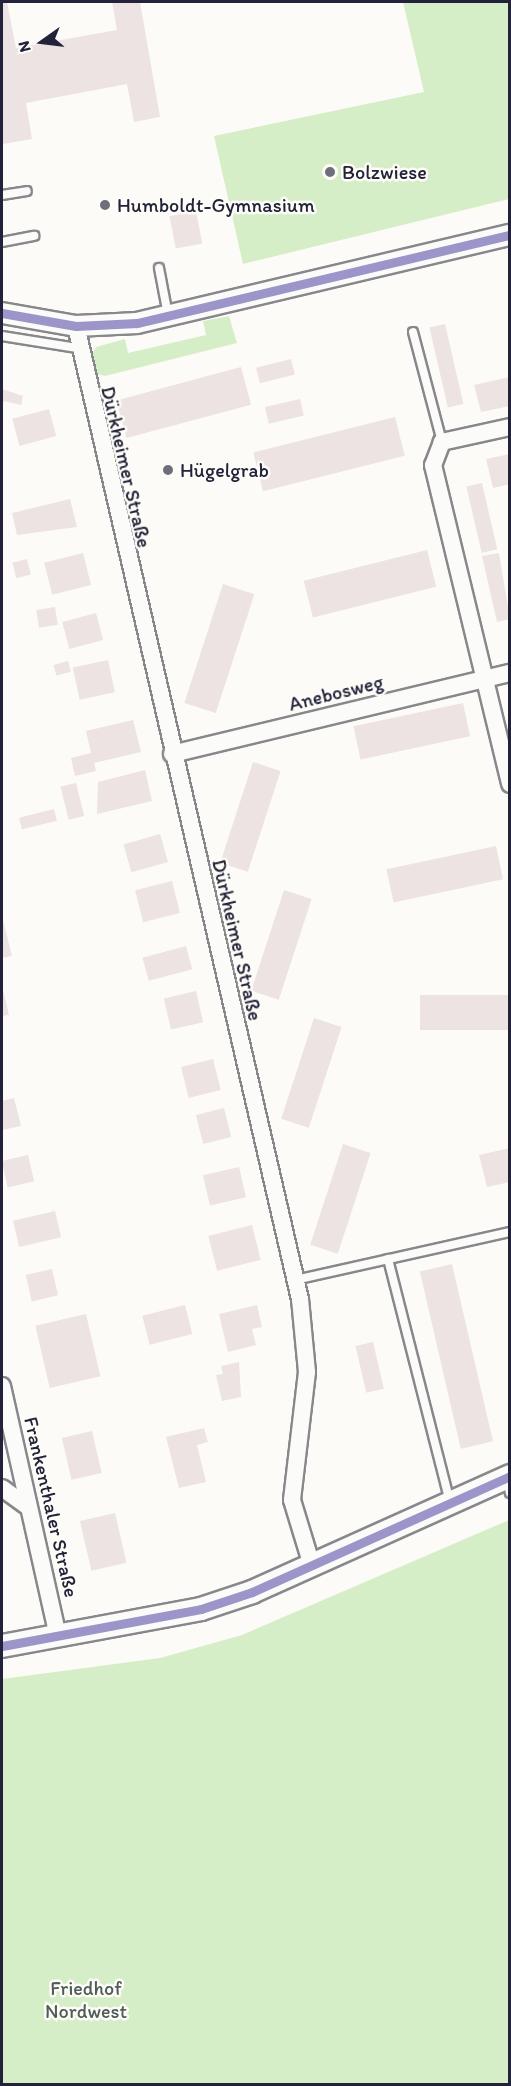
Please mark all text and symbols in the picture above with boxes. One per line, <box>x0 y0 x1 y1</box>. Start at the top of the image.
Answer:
north arrow <box>12 12 72 72</box>
text: N <box>14 39 35 54</box>
place label: Bolzwiese <box>342 160 427 184</box>
marker: Bolzwiese <box>323 165 337 179</box>
place label: Humboldt-Gymnasium <box>117 193 315 217</box>
marker: Humboldt-Gymnasium <box>98 198 112 212</box>
street label: Dürkheimer Straße <box>96 384 156 550</box>
place label: Hügelgrab <box>180 458 269 482</box>
marker: Hügelgrab <box>161 463 175 477</box>
street label: Anebosweg <box>286 670 386 716</box>
street label: Dürkheimer Straße <box>207 857 267 1023</box>
street label: Frankenthaler Straße <box>19 1414 83 1600</box>
park label: Friedhof Nordwest <box>45 1976 127 2023</box>

